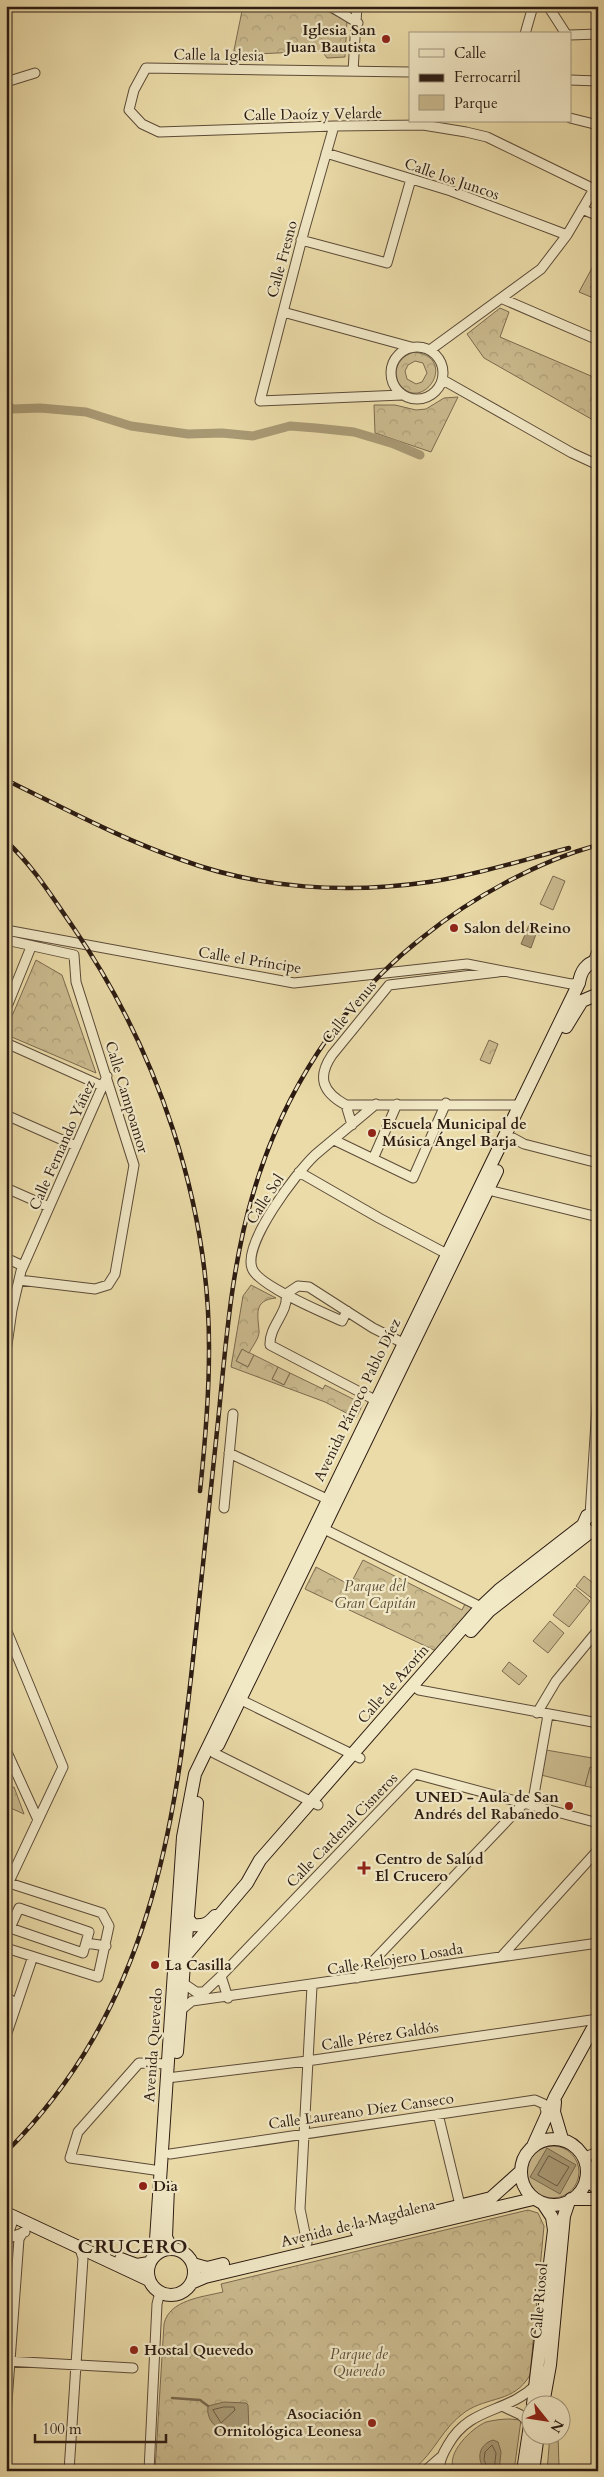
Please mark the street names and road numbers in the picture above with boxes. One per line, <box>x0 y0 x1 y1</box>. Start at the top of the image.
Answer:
street label: Calle la Iglesia <box>174 44 265 66</box>
street label: Calle Daoíz y Velarde <box>244 103 383 125</box>
street label: Calle los Juncos <box>402 153 502 205</box>
street label: Calle Fresno <box>262 218 302 300</box>
street label: Calle el Príncipe <box>197 942 303 978</box>
street label: Calle Venus <box>317 976 381 1048</box>
street label: Calle Campoamor <box>100 1039 154 1156</box>
street label: Calle Fernando Yáñez <box>24 1076 100 1213</box>
street label: Calle Sol <box>241 1170 289 1228</box>
street label: Avenida Párroco Pablo Díez <box>309 1315 405 1485</box>
street label: Calle de Azorín <box>353 1640 433 1728</box>
street label: Calle Cardenal Cisneros <box>282 1768 402 1892</box>
street label: Calle Relojero Losada <box>326 1938 465 1980</box>
street label: Avenida Quevedo <box>139 1987 167 2103</box>
street label: Calle Pérez Galdós <box>320 2017 440 2055</box>
street label: Calle Laureano Díez Canseco <box>267 2088 455 2134</box>
street label: Avenida de la Magdalena <box>279 2194 438 2252</box>
street label: Calle Riosol <box>526 2262 552 2340</box>

